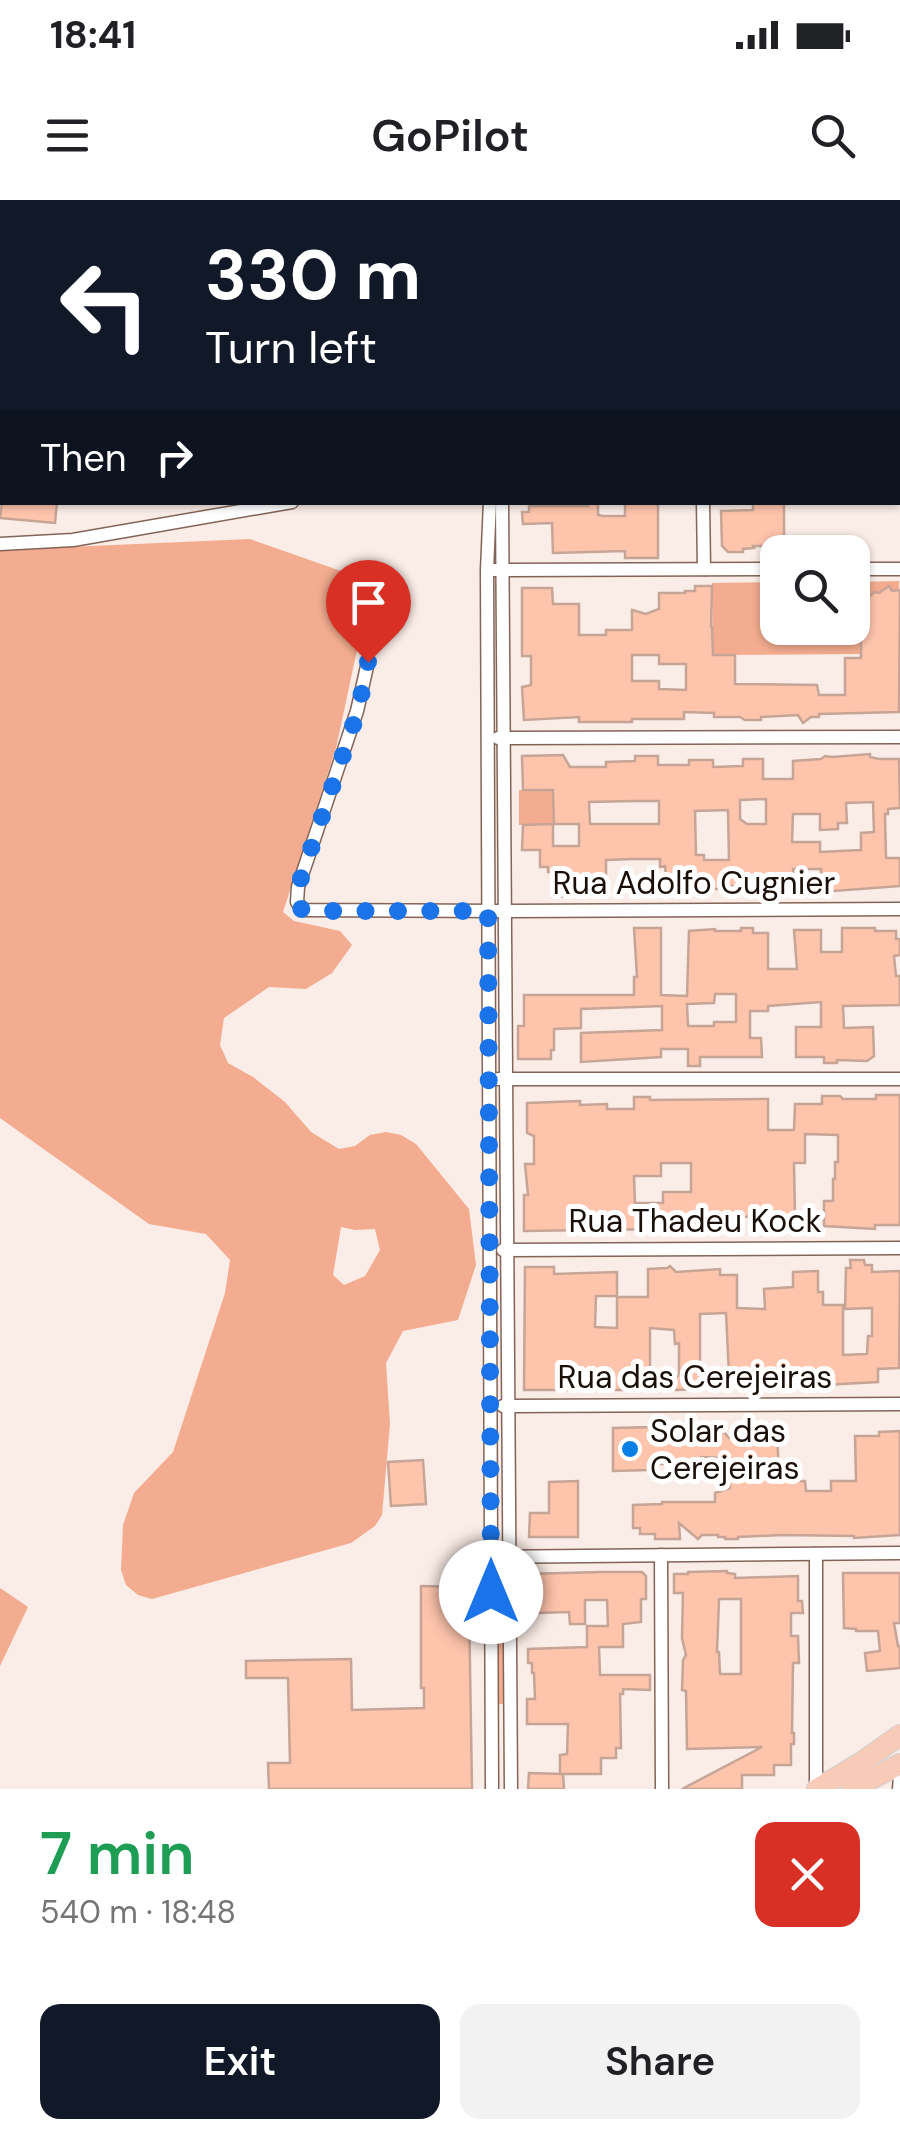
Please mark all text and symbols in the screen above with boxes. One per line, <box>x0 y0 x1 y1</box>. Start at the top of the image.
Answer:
text: 18:41 <box>50 10 136 60</box>
text: GoPilot <box>371 106 529 165</box>
icon: menu <box>40 108 95 163</box>
icon: search <box>805 108 860 163</box>
text: 330 m <box>205 230 421 321</box>
icon: left <box>40 240 170 370</box>
text: Turn left <box>205 318 377 377</box>
icon: right <box>147 430 202 485</box>
text: Then <box>40 433 127 483</box>
map controls <box>760 535 870 645</box>
button: search <box>760 535 870 645</box>
pin <box>326 560 411 663</box>
icon: arrive <box>341 575 396 630</box>
street label: Rua Adolfo Cugnier <box>553 862 836 904</box>
street label: Rua Thadeu Kock <box>568 1200 822 1242</box>
street label: Rua das Cerejeiras <box>558 1356 832 1398</box>
place label: Solar das Cerejeiras <box>650 1410 799 1489</box>
marker: Solar das Cerejeiras <box>619 1438 641 1460</box>
position arrow <box>439 1540 543 1644</box>
text: 7 min <box>40 1814 194 1893</box>
button: close <box>755 1822 860 1927</box>
text: 540 m · 18:48 <box>40 1891 236 1933</box>
button: Exit <box>40 2004 440 2119</box>
button: Share <box>460 2004 860 2119</box>

